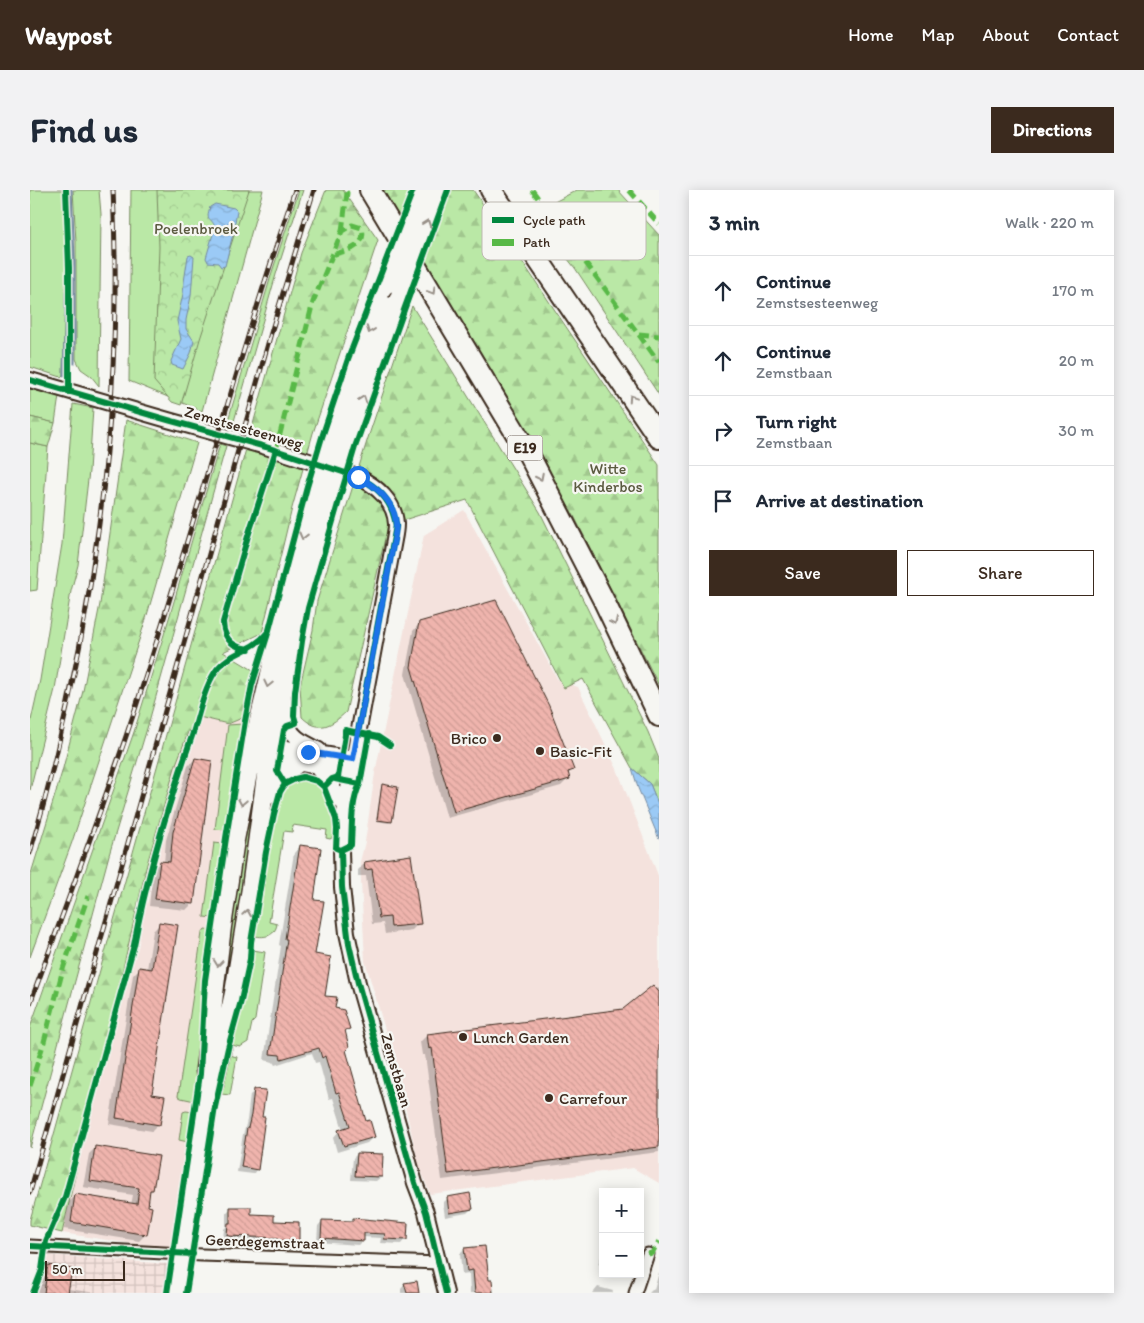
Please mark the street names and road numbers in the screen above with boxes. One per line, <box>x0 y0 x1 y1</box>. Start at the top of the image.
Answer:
street label: Zemstsesteenweg <box>182 401 306 454</box>
road number: E19 <box>508 436 542 460</box>
street label: Zemstbaan <box>377 1031 416 1110</box>
street label: Geerdegemstraat <box>205 1230 325 1253</box>

